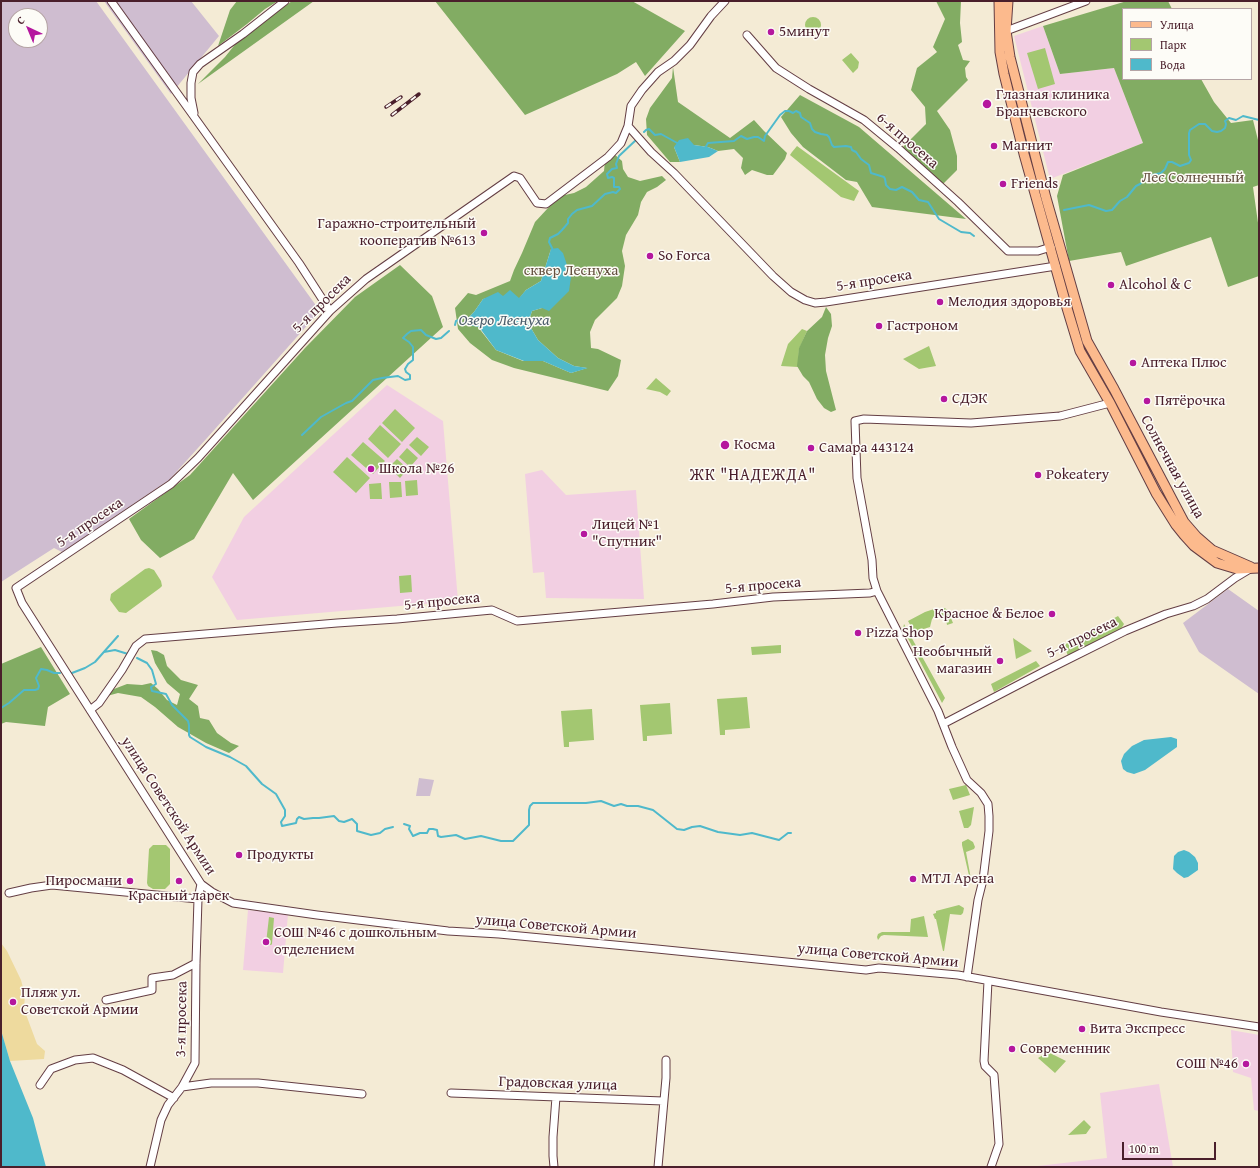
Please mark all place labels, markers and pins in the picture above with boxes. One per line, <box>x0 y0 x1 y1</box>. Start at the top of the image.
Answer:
place label: 5минут <box>779 23 829 41</box>
marker: 5минут <box>766 27 776 37</box>
place label: Глазная клиника Бранчевского <box>996 86 1110 121</box>
marker: Глазная клиника Бранчевского <box>981 98 993 110</box>
place label: Магнит <box>1002 137 1052 155</box>
marker: Магнит <box>989 141 999 151</box>
place label: Friends <box>1011 175 1058 193</box>
marker: Friends <box>998 179 1008 189</box>
place label: Гаражно-строительный кооператив №613 <box>318 215 476 250</box>
marker: Гаражно-строительный кооператив №613 <box>479 228 489 238</box>
place label: So Forca <box>658 247 710 265</box>
marker: So Forca <box>645 251 655 261</box>
place label: Alcohol & C <box>1119 276 1192 294</box>
marker: Alcohol & C <box>1106 280 1116 290</box>
place label: Мелодия здоровья <box>948 293 1071 311</box>
marker: Мелодия здоровья <box>935 297 945 307</box>
place label: Гастроном <box>887 317 958 335</box>
marker: Гастроном <box>874 321 884 331</box>
place label: Аптека Плюс <box>1141 354 1227 372</box>
marker: Аптека Плюс <box>1128 358 1138 368</box>
place label: СДЭК <box>952 390 988 408</box>
place label: Пятёрочка <box>1155 392 1225 410</box>
marker: СДЭК <box>939 394 949 404</box>
marker: Пятёрочка <box>1142 396 1152 406</box>
place label: Косма <box>734 436 775 454</box>
marker: Косма <box>719 439 731 451</box>
place label: Самара 443124 <box>819 439 914 457</box>
marker: Самара 443124 <box>806 443 816 453</box>
place label: Школа №26 <box>379 460 454 478</box>
marker: Школа №26 <box>366 464 376 474</box>
place label: Pokeatery <box>1046 466 1109 484</box>
marker: Pokeatery <box>1033 470 1043 480</box>
place label: Лицей №1 "Спутник" <box>592 516 662 551</box>
marker: Лицей №1 "Спутник" <box>579 529 589 539</box>
place label: Красное & Белое <box>934 605 1044 623</box>
marker: Красное & Белое <box>1047 609 1057 619</box>
place label: Pizza Shop <box>866 624 933 642</box>
marker: Pizza Shop <box>853 628 863 638</box>
place label: Необычный магазин <box>913 643 992 678</box>
marker: Необычный магазин <box>995 656 1005 666</box>
place label: Продукты <box>247 846 314 864</box>
marker: Продукты <box>234 850 244 860</box>
place label: МТЛ Арена <box>921 870 994 888</box>
place label: Пиросмани <box>46 872 122 890</box>
marker: МТЛ Арена <box>908 874 918 884</box>
marker: Пиросмани <box>125 876 135 886</box>
marker: Красный ларек <box>174 876 184 886</box>
place label: Красный ларек <box>129 887 229 905</box>
place label: СОШ №46 с дошкольным отделением <box>274 924 437 959</box>
marker: СОШ №46 с дошкольным отделением <box>261 937 271 947</box>
place label: Пляж ул. Советской Армии <box>21 984 139 1019</box>
marker: Пляж ул. Советской Армии <box>8 997 18 1007</box>
place label: Вита Экспресс <box>1090 1020 1185 1038</box>
marker: Вита Экспресс <box>1077 1024 1087 1034</box>
place label: Современник <box>1020 1040 1110 1058</box>
marker: Современник <box>1007 1044 1017 1054</box>
place label: СОШ №46 <box>1176 1055 1238 1073</box>
marker: СОШ №46 <box>1241 1059 1251 1069</box>

